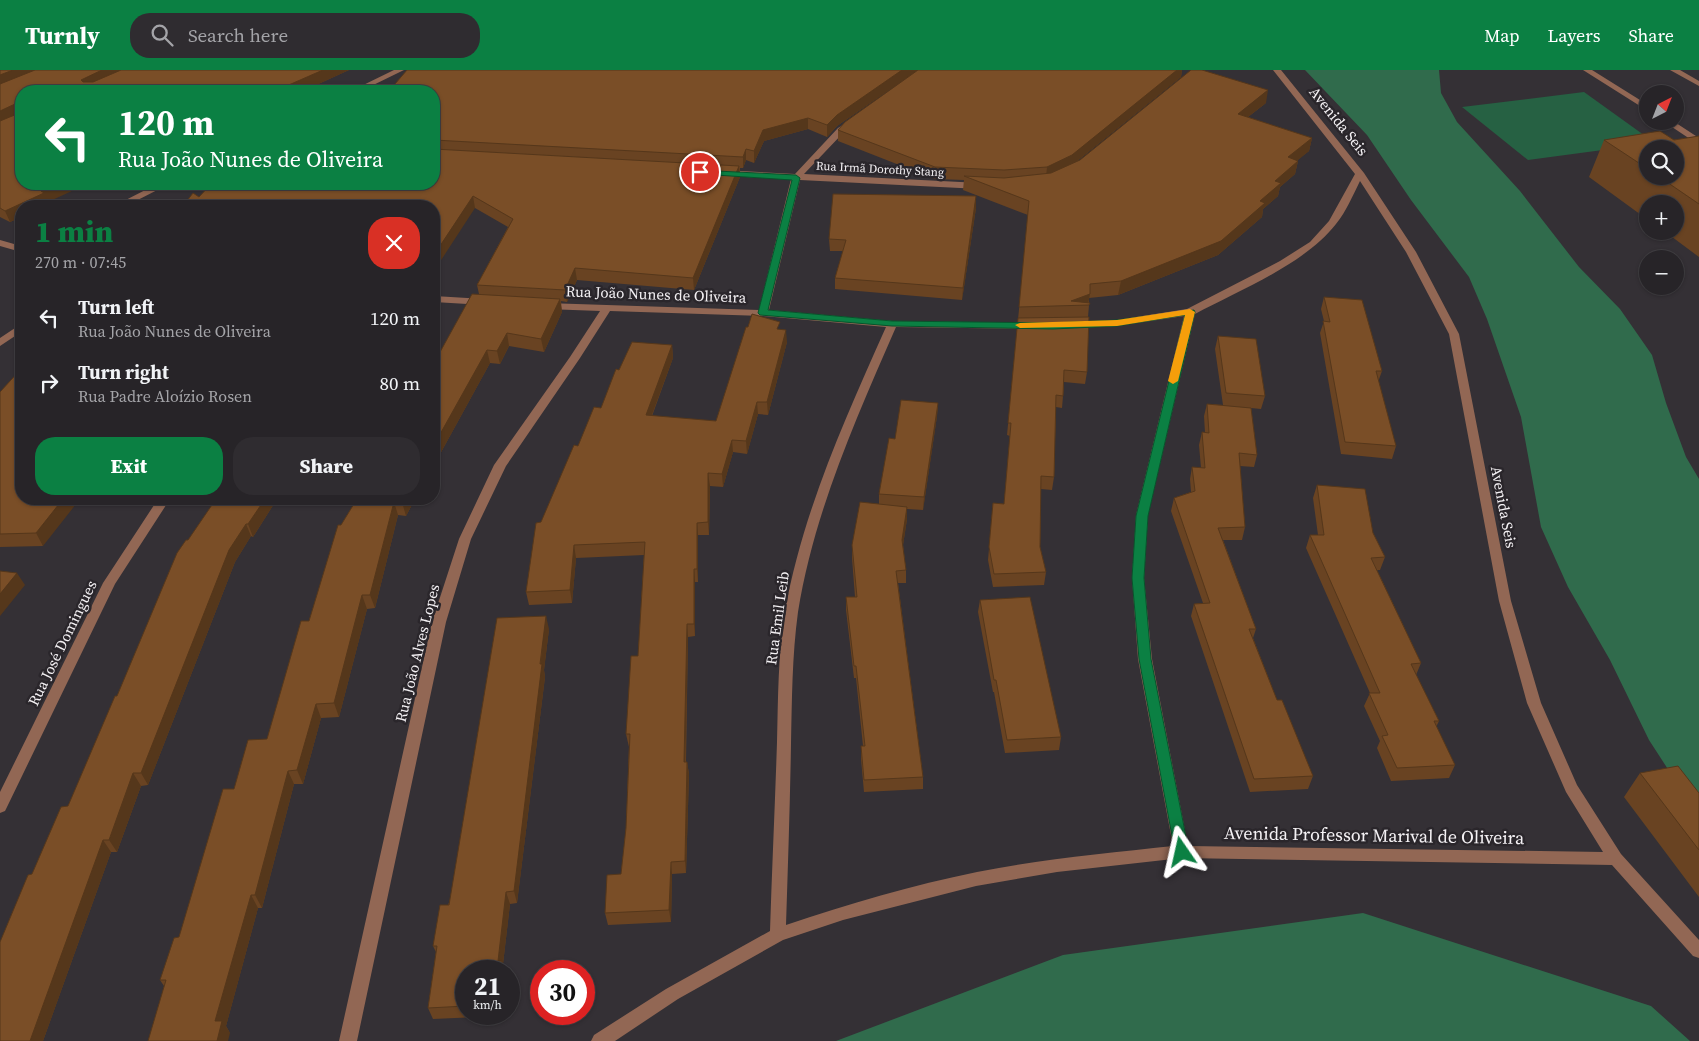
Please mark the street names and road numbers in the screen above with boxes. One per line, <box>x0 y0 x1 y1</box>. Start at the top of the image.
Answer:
street label: Avenida Seis <box>1305 82 1373 160</box>
street label: Rua Irmã Dorothy Stang <box>815 158 945 180</box>
street label: Rua João Nunes de Oliveira <box>565 280 747 308</box>
street label: Avenida Seis <box>1486 464 1522 550</box>
street label: Rua Emil Leib <box>760 570 794 666</box>
street label: Rua José Domingues <box>22 577 102 709</box>
street label: Rua João Alves Lopes <box>390 582 444 724</box>
street label: Avenida Professor Marival de Oliveira <box>1224 820 1525 850</box>

